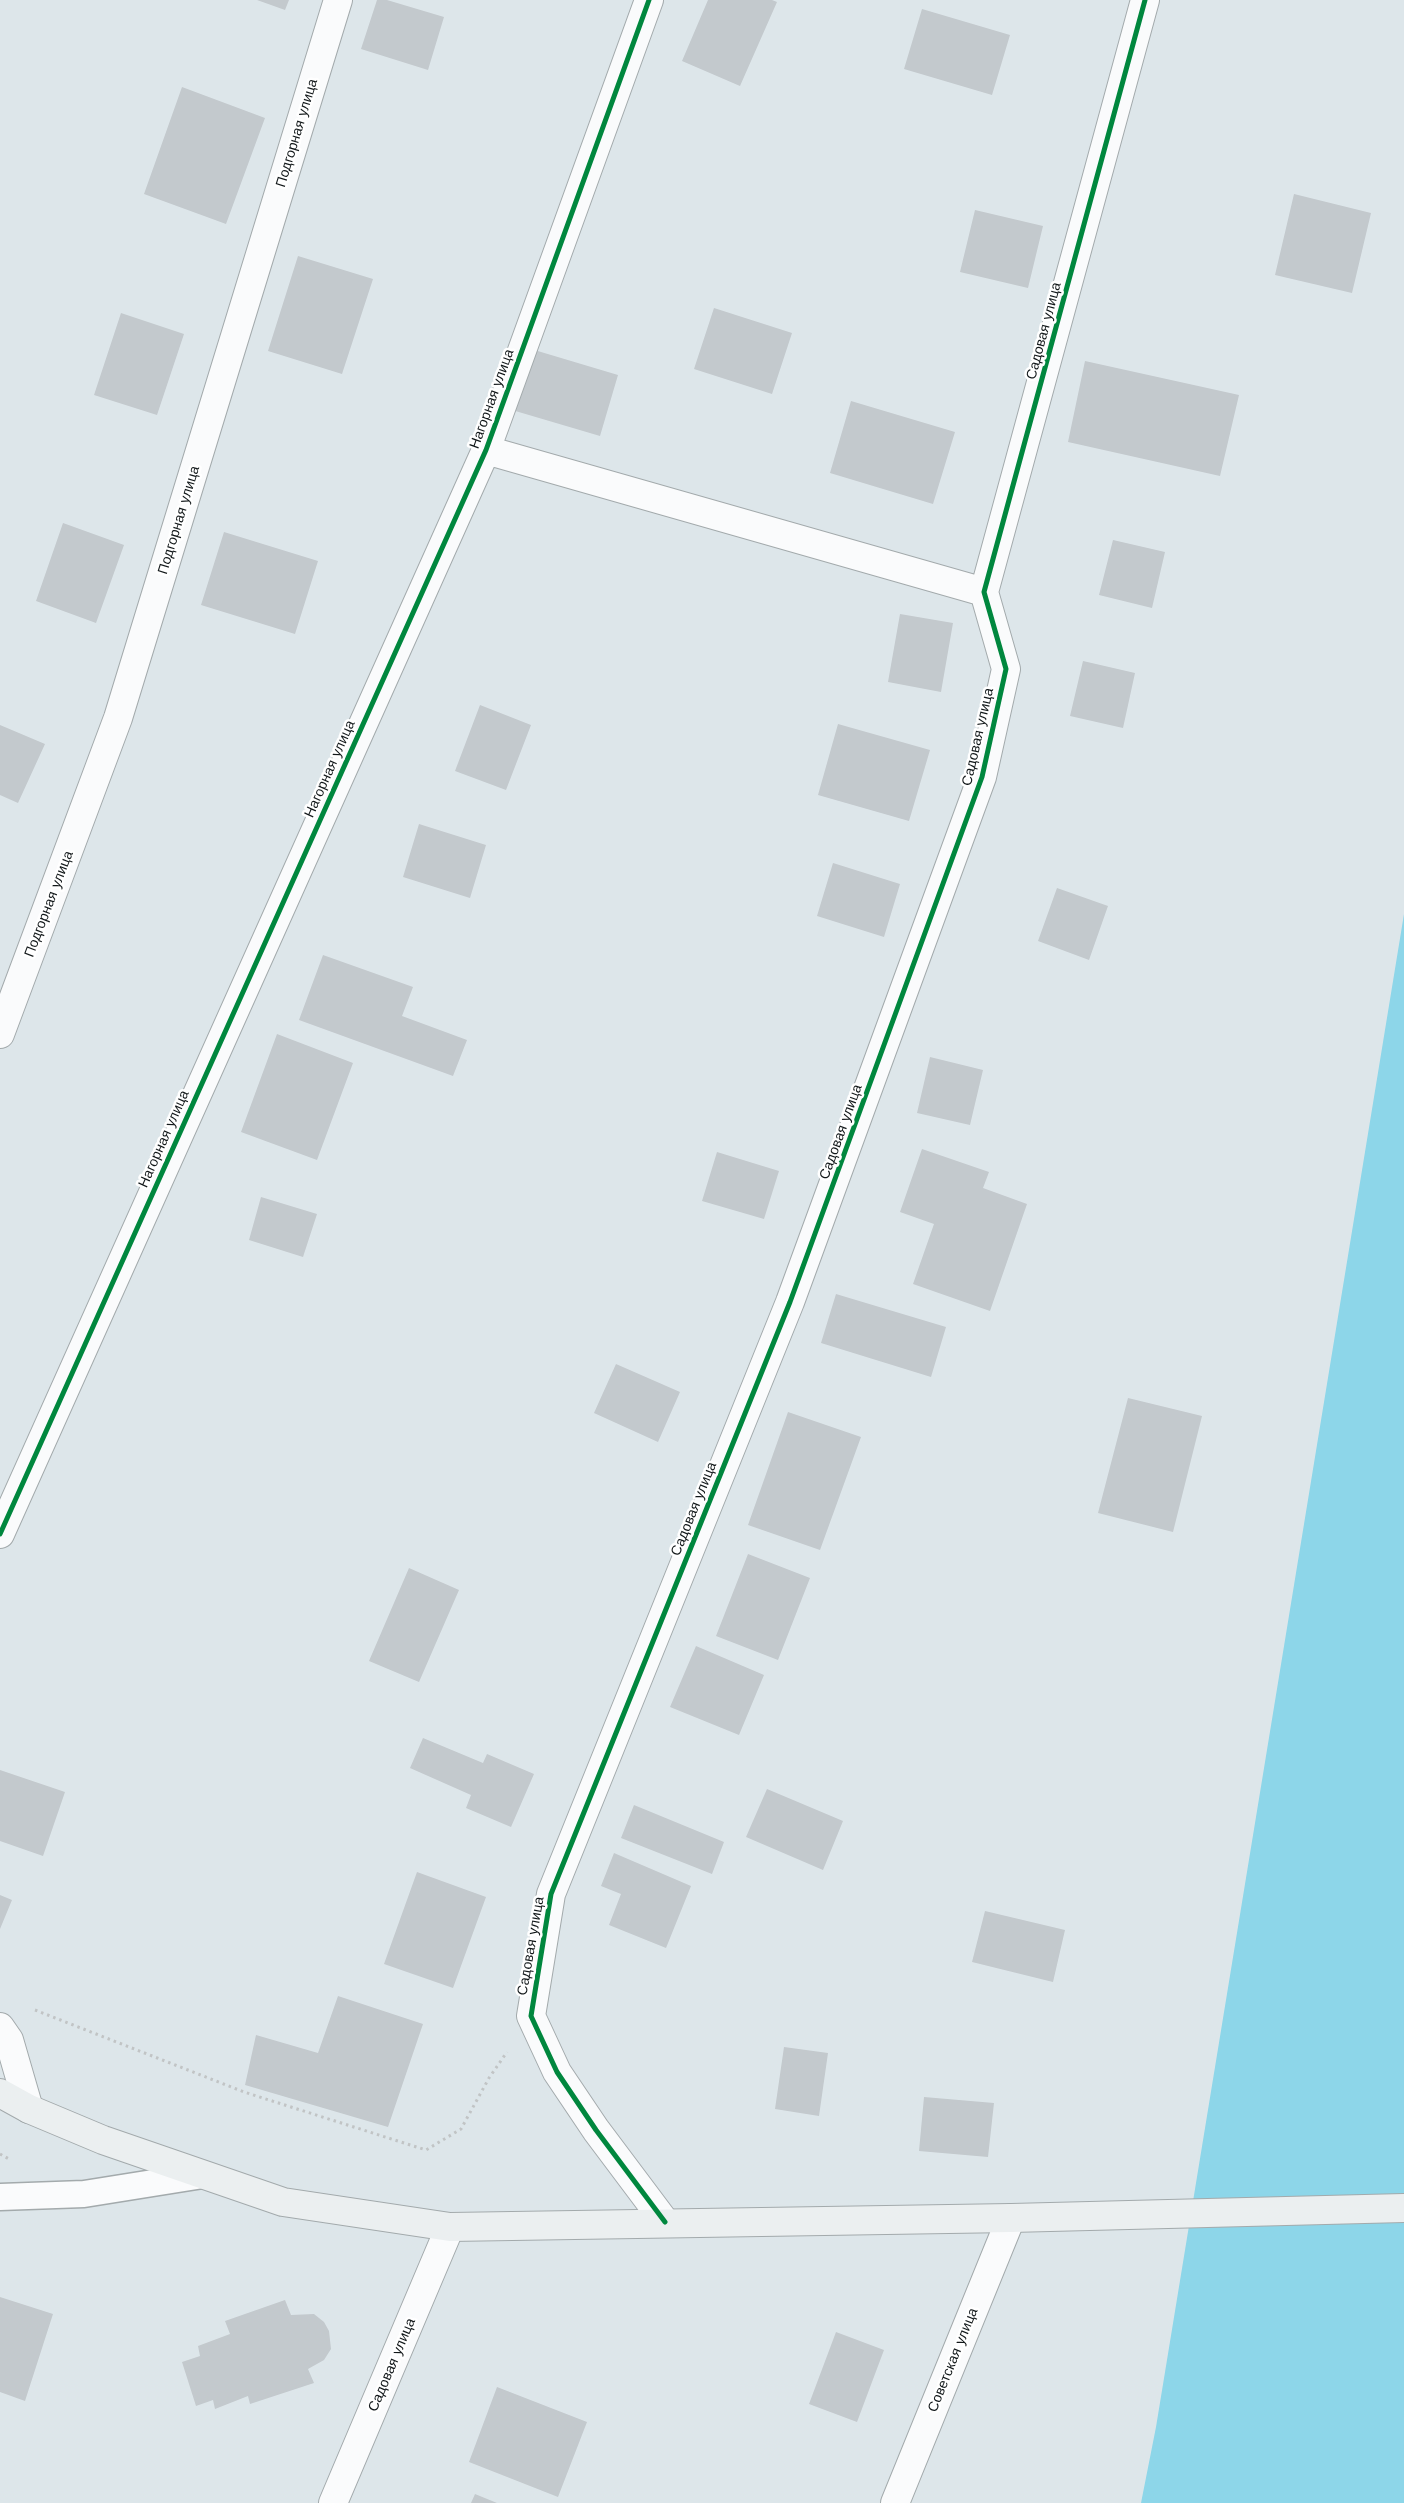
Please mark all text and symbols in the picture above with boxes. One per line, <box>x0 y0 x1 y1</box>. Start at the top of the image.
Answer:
street label: Подгорная улица <box>273 77 321 189</box>
street label: Садовая улица <box>1023 281 1065 381</box>
street label: Нагорная улица <box>466 347 518 451</box>
street label: Подгорная улица <box>155 464 203 576</box>
street label: Садовая улица <box>959 686 997 788</box>
street label: Нагорная улица <box>301 718 359 820</box>
street label: Подгорная улица <box>21 849 77 959</box>
street label: Садовая улица <box>816 1082 866 1182</box>
street label: Нагорная улица <box>135 1088 193 1190</box>
street label: Садовая улица <box>667 1460 721 1558</box>
street label: Садовая улица <box>514 1895 548 1997</box>
street label: Советская улица <box>924 2305 982 2415</box>
street label: Садовая улица <box>365 2316 419 2414</box>

